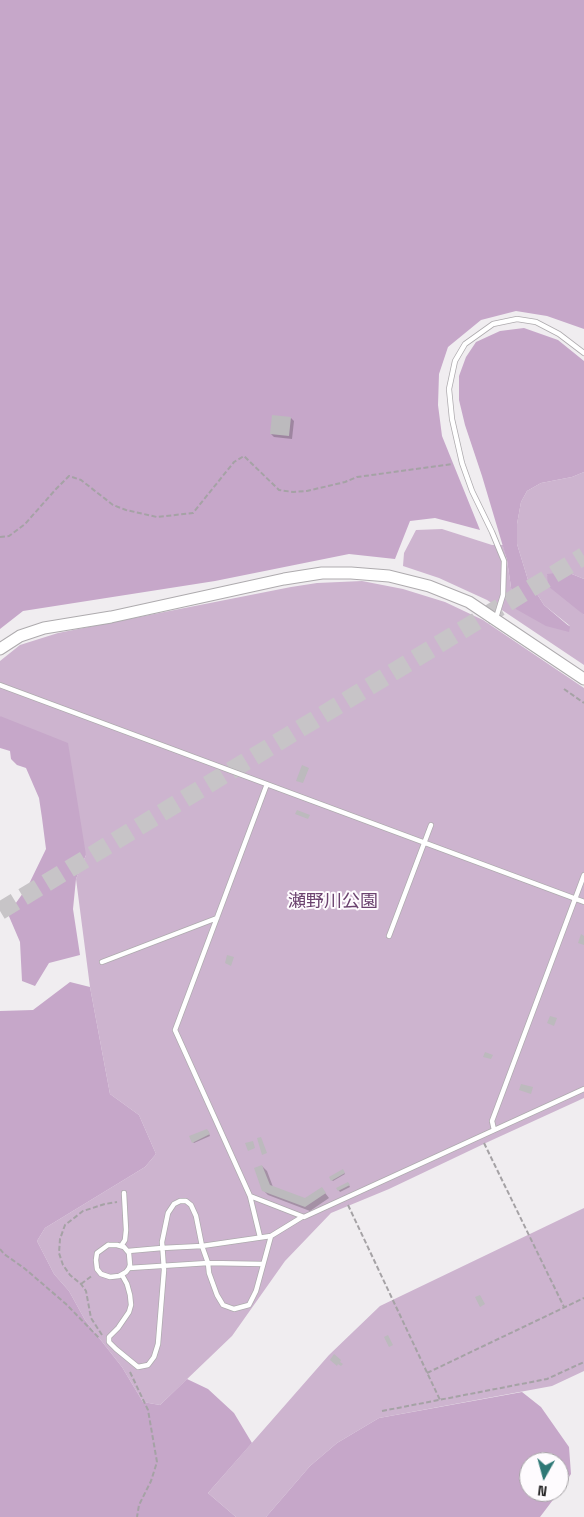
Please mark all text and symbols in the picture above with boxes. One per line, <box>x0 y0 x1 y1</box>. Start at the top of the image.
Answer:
park label: 瀬野川公園 <box>288 891 378 913</box>
north arrow <box>519 1452 569 1502</box>
text: N <box>537 1481 548 1500</box>

